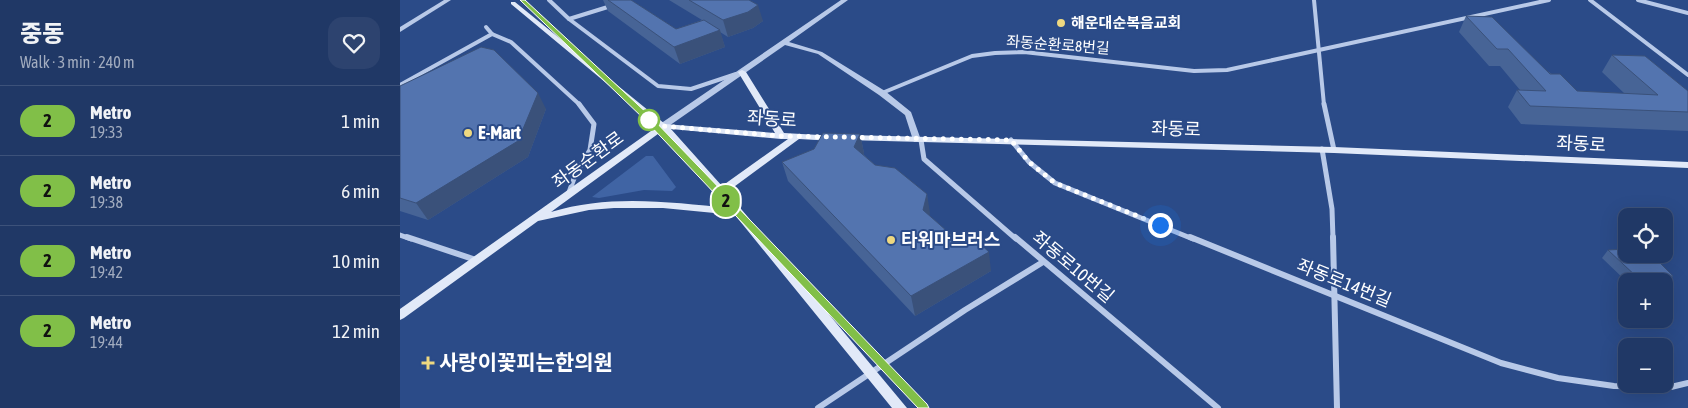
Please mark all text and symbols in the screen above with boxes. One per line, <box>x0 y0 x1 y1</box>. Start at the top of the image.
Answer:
place label: 해운대순복음교회 <box>1071 14 1181 31</box>
button: heart <box>328 17 380 69</box>
marker: 해운대순복음교회 <box>1055 17 1067 29</box>
text: 중동 <box>20 20 64 47</box>
street label: 좌동순환로8번길 <box>1006 32 1110 57</box>
text: Walk · 3 min · 240 m <box>20 53 134 71</box>
text: Metro <box>90 101 131 123</box>
street label: 좌동로 <box>747 106 798 131</box>
unlabelled marker <box>638 109 660 131</box>
text: 2 <box>43 110 52 131</box>
text: 1 min <box>341 110 380 132</box>
street label: 좌동로 <box>1151 117 1201 140</box>
place label: E-Mart <box>478 122 522 143</box>
text: 19:33 <box>90 123 123 141</box>
marker: E-Mart <box>462 127 474 139</box>
street label: 좌동순환로 <box>548 127 627 192</box>
street label: 좌동로 <box>1556 132 1606 155</box>
text: Metro <box>90 171 131 193</box>
text: 2 <box>43 180 52 201</box>
text: 6 min <box>341 180 380 202</box>
line badge: 2 <box>710 185 742 217</box>
text: 2 <box>722 190 730 211</box>
text: 19:38 <box>90 193 123 211</box>
map controls <box>1618 208 1673 393</box>
button: locate <box>1618 208 1673 263</box>
your location <box>1148 213 1173 238</box>
street label: 좌동로10번길 <box>1028 227 1118 307</box>
place label: 타워마브러스 <box>901 229 1000 250</box>
marker: 타워마브러스 <box>885 234 897 246</box>
text: Metro <box>90 241 131 263</box>
text: 2 <box>43 250 52 271</box>
text: 10 min <box>332 250 380 272</box>
street label: 좌동로14번길 <box>1294 254 1394 311</box>
text: 19:42 <box>90 263 123 281</box>
button: + <box>1618 273 1673 328</box>
text: Metro <box>90 311 131 333</box>
text: 2 <box>43 320 52 341</box>
text: 12 min <box>332 320 380 342</box>
text: 19:44 <box>90 333 123 351</box>
button: − <box>1618 338 1673 393</box>
place label: 사랑이꽃피는한의원 <box>439 350 613 374</box>
marker: 사랑이꽃피는한의원 <box>421 356 435 370</box>

